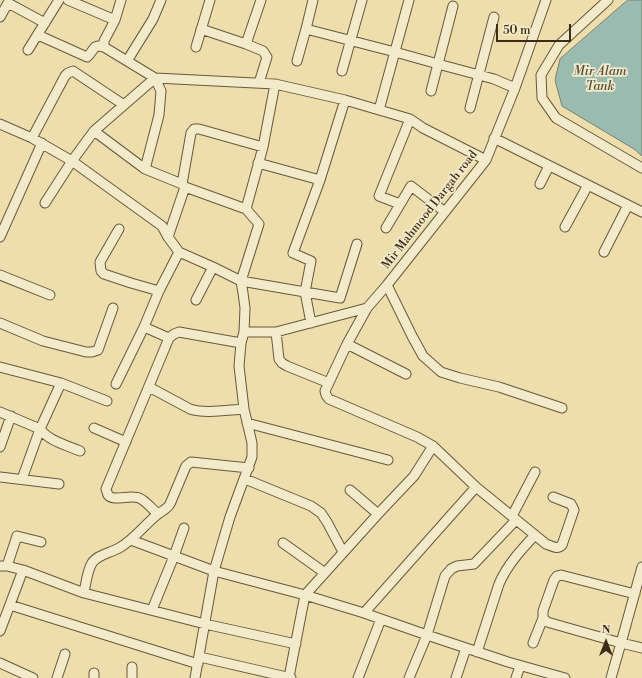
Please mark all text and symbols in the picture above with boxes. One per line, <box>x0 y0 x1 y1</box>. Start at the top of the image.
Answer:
scale bar <box>498 16 573 42</box>
text: 50 m <box>503 23 531 38</box>
water label: Mir Alam Tank <box>573 64 627 95</box>
street label: Mir Mahmood Dargah road <box>379 148 481 272</box>
north arrow <box>586 622 626 662</box>
text: N <box>602 623 610 637</box>

